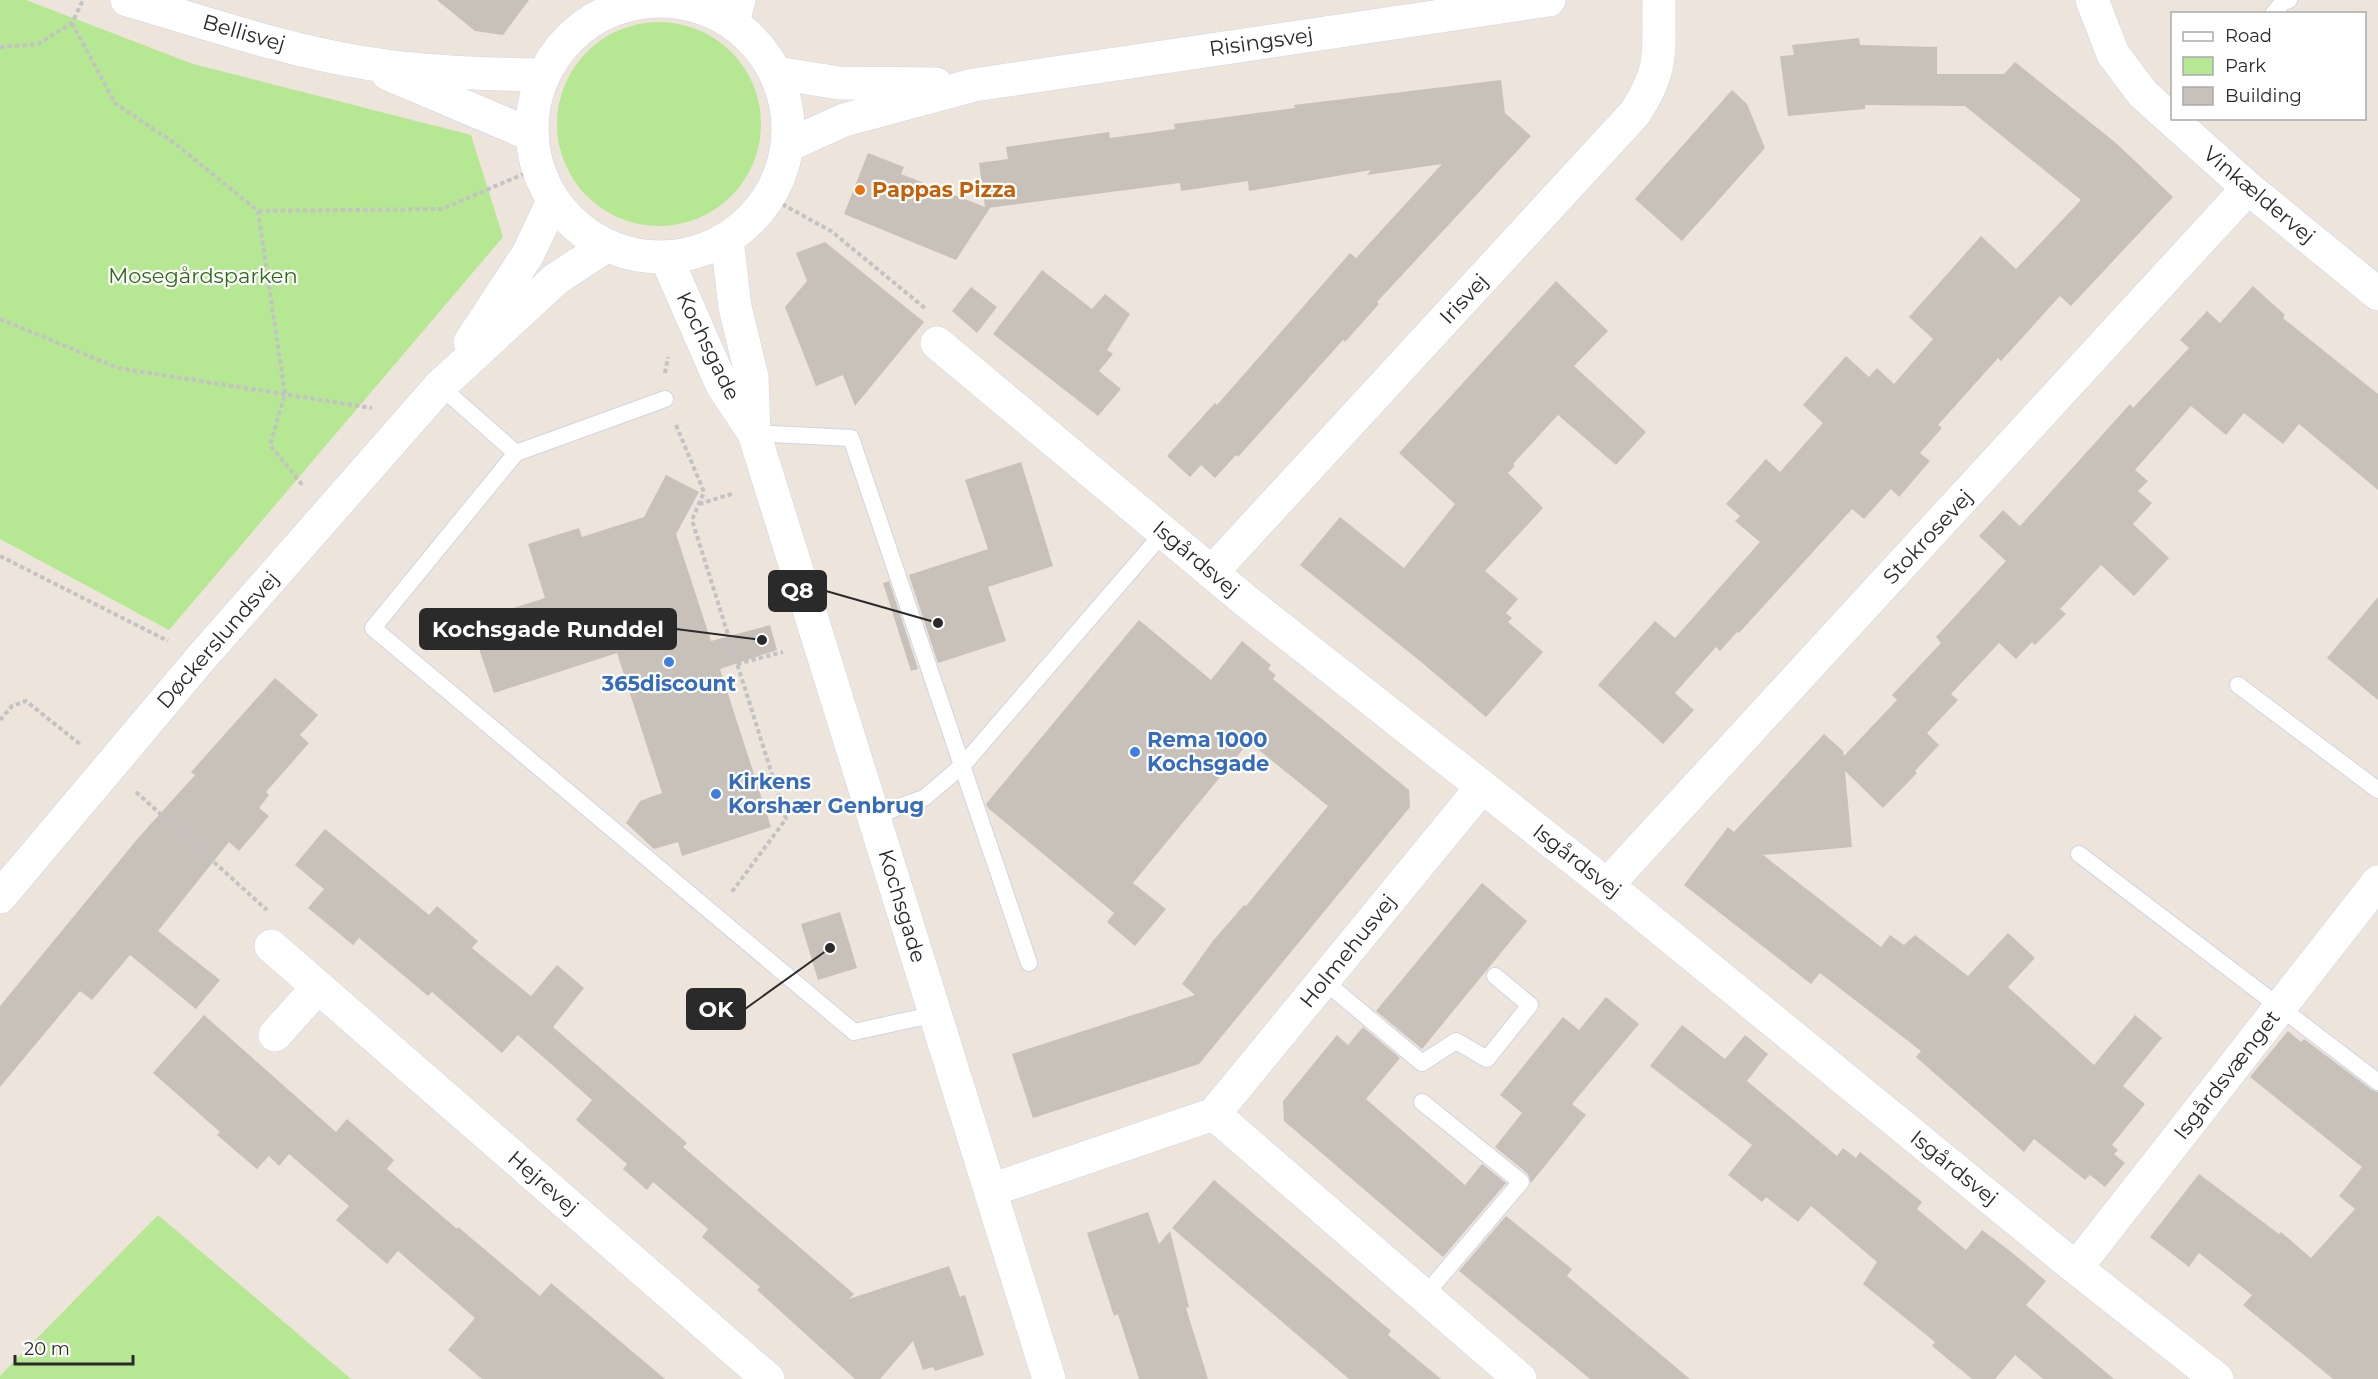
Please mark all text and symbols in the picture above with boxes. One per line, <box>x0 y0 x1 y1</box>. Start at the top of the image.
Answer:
street label: Bellisvej <box>200 9 288 56</box>
legend <box>2171 12 2366 120</box>
street label: Risingsvej <box>1207 22 1315 61</box>
text: Road <box>2225 25 2272 47</box>
text: Park <box>2225 55 2266 77</box>
text: Building <box>2225 85 2302 107</box>
street label: Vinkældervej <box>2198 141 2320 248</box>
place label: Pappas Pizza <box>872 177 1016 202</box>
marker: Pappas Pizza <box>853 183 867 197</box>
park label: Mosegårdsparken <box>108 263 298 288</box>
street label: Irisvej <box>1434 268 1493 329</box>
street label: Kochsgade <box>671 288 745 404</box>
street label: Stokrosevej <box>1878 484 1978 589</box>
street label: Isgårdsvej <box>1148 515 1245 602</box>
street label: Døckerslundsvej <box>151 566 284 713</box>
callout: Q8 <box>769 571 826 611</box>
text: Q8 <box>780 577 814 604</box>
callout: Kochsgade Runddel <box>420 609 676 649</box>
text: Kochsgade Runddel <box>432 616 664 643</box>
marker: 365discount <box>662 655 676 669</box>
place label: 365discount <box>601 671 736 696</box>
place label: Rema 1000 Kochsgade <box>1147 727 1269 776</box>
marker: Rema 1000 Kochsgade <box>1128 745 1142 759</box>
place label: Kirkens Korshær Genbrug <box>728 769 924 818</box>
marker: Kirkens Korshær Genbrug <box>709 787 723 801</box>
street label: Isgårdsvej <box>1528 818 1626 903</box>
street label: Kochsgade <box>873 846 932 966</box>
street label: Holmehusvej <box>1294 889 1401 1012</box>
callout: OK <box>687 989 745 1029</box>
text: OK <box>699 996 734 1023</box>
street label: Isgårdsvænget <box>2168 1005 2285 1144</box>
street label: Isgårdsvej <box>1906 1125 2003 1210</box>
street label: Hejrevej <box>503 1145 584 1220</box>
scale bar <box>15 1328 134 1366</box>
text: 20 m <box>24 1338 70 1360</box>

